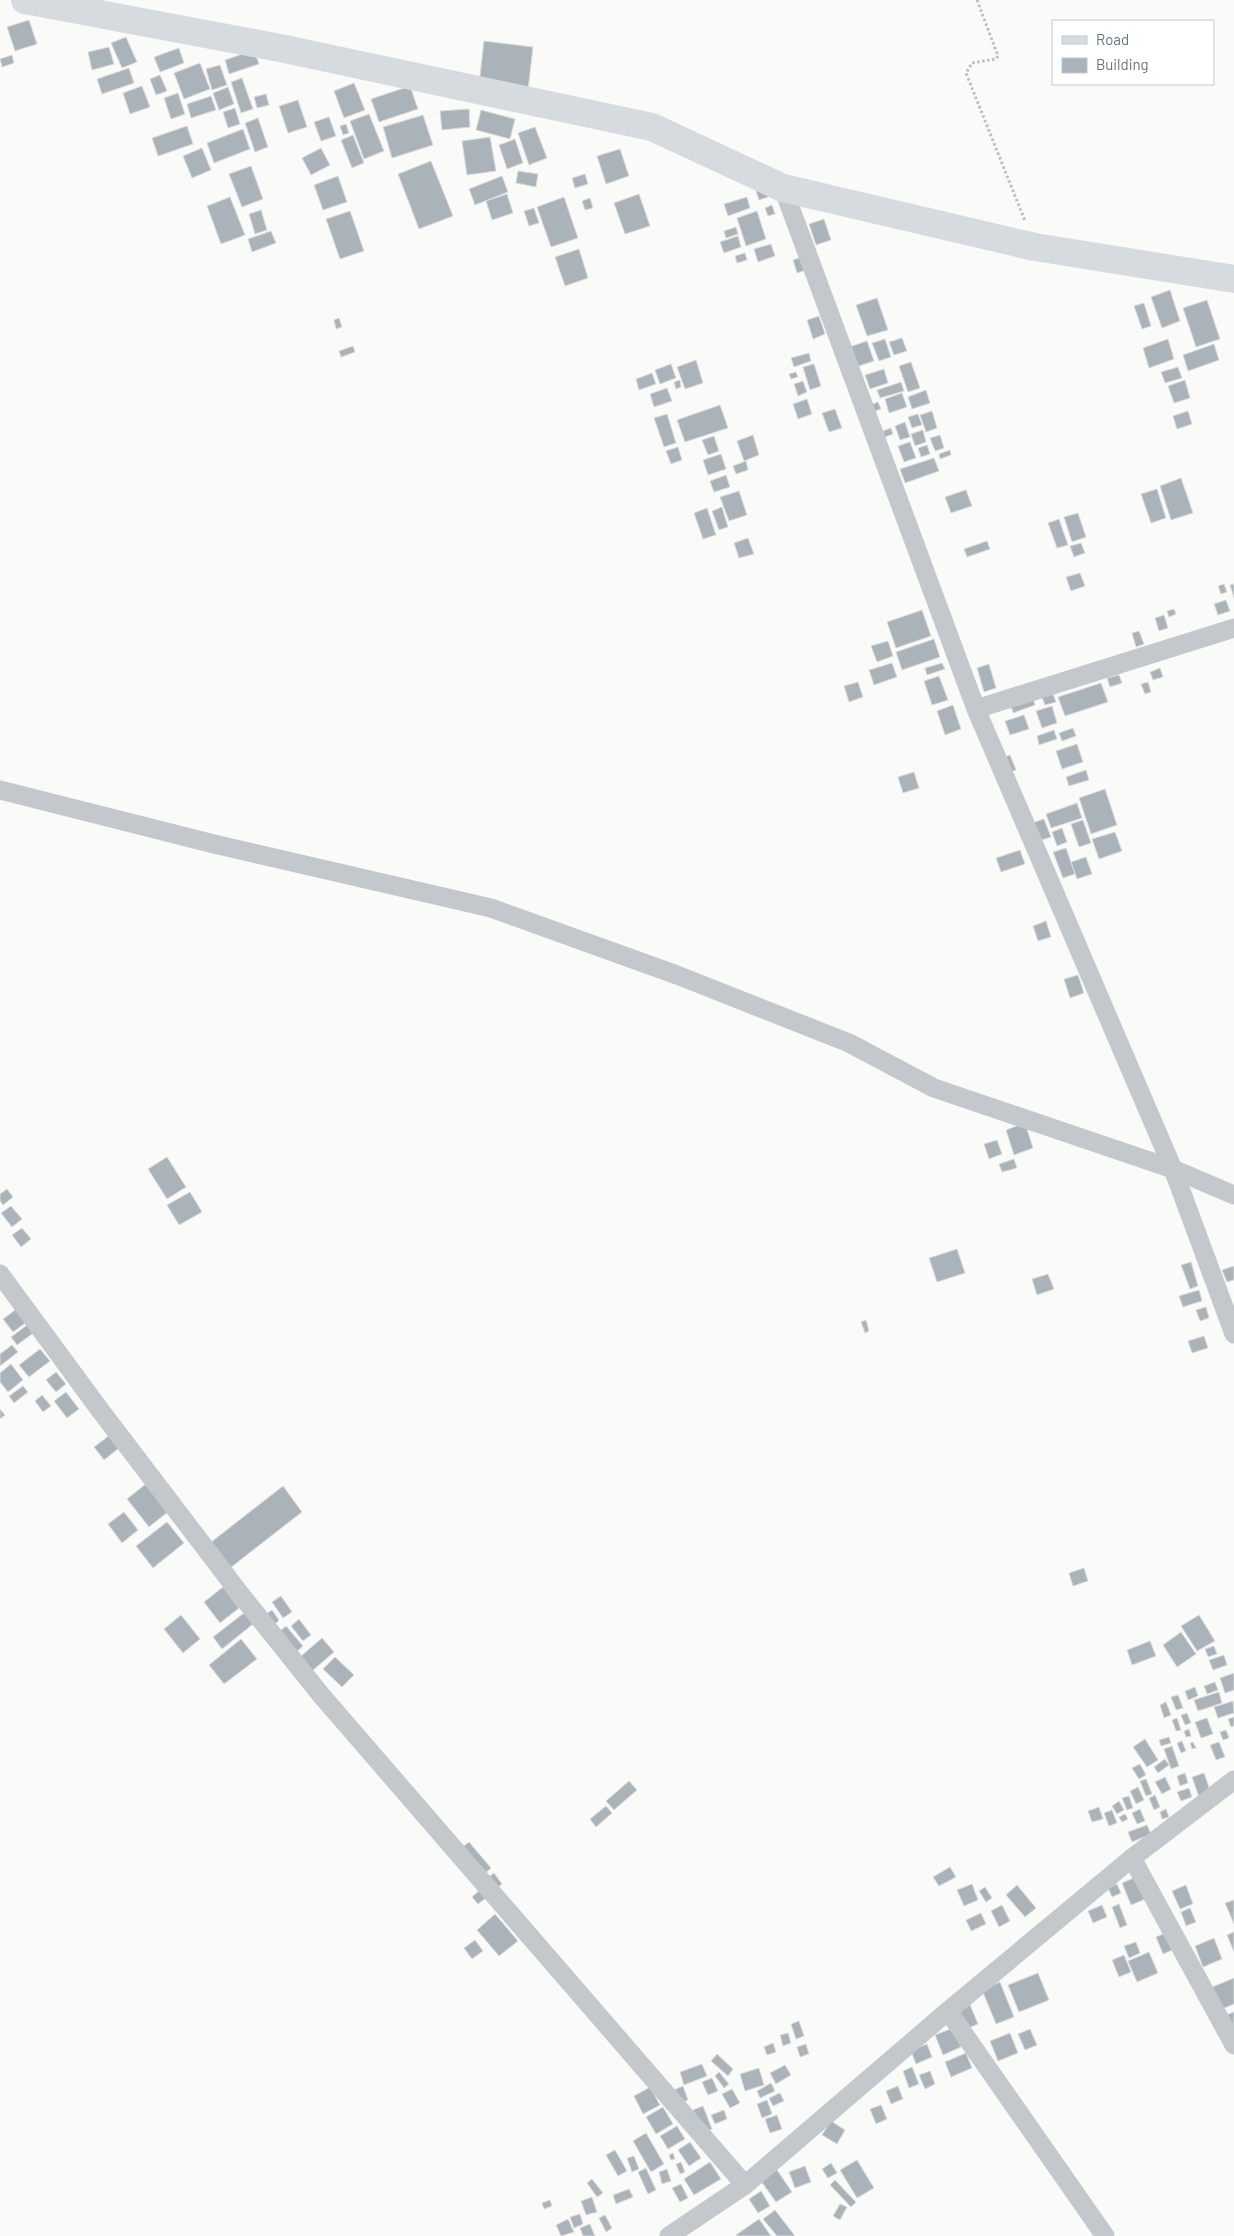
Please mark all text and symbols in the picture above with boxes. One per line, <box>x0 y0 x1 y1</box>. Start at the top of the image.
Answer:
legend <box>1052 20 1214 85</box>
text: Road <box>1096 30 1129 48</box>
text: Building <box>1096 55 1149 73</box>

